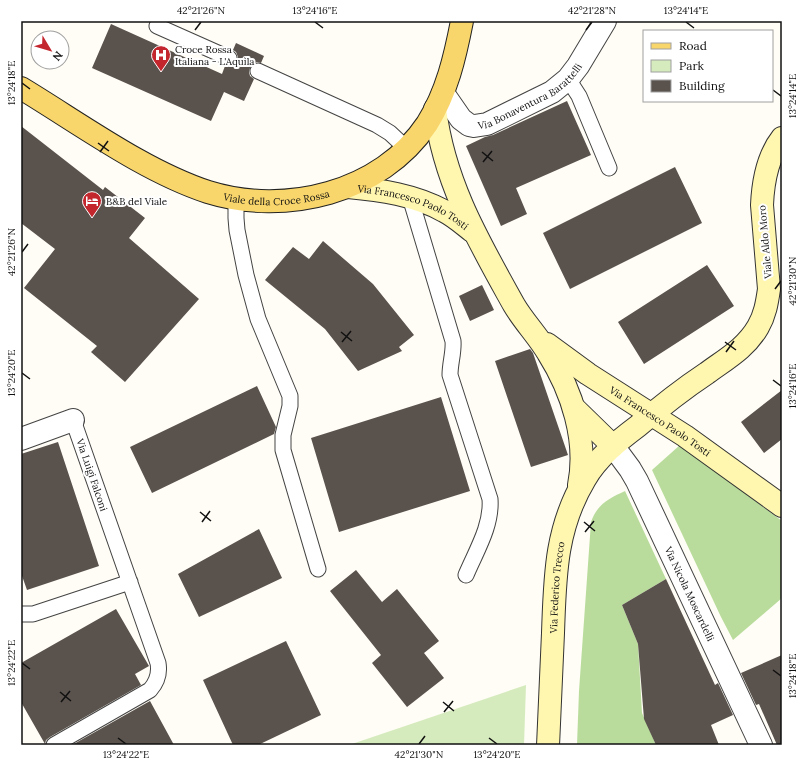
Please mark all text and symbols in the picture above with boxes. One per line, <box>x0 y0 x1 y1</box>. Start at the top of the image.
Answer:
text: 42°21'26"N <box>177 4 225 17</box>
text: 13°24'16"E <box>293 4 337 17</box>
text: 42°21'28"N <box>568 4 616 17</box>
text: 13°24'14"E <box>664 4 708 17</box>
north arrow <box>30 30 70 70</box>
legend <box>643 30 773 102</box>
text: Road <box>679 38 707 53</box>
place label: Croce Rossa Italiana - L'Aquila <box>175 43 255 68</box>
hospital icon: Croce Rossa Italiana - L'Aquila <box>150 44 172 72</box>
text: N <box>49 48 66 64</box>
text: Park <box>679 58 705 73</box>
text: 13°24'18"E <box>5 61 18 105</box>
street label: Via Bonaventura Barattelli <box>476 61 585 132</box>
text: 13°24'14"E <box>786 74 799 118</box>
text: Building <box>679 78 725 93</box>
street label: Via Francesco Paolo Tosti <box>356 181 472 233</box>
street label: Viale della Croce Rossa <box>221 187 331 208</box>
hotel icon: B&B del Viale <box>81 190 103 218</box>
place label: B&B del Viale <box>106 195 168 208</box>
street label: Viale Aldo Moro <box>755 205 775 280</box>
text: 42°21'26"N <box>5 228 18 276</box>
text: 42°21'30"N <box>786 256 799 305</box>
text: 13°24'20"E <box>5 349 18 397</box>
text: 13°24'16"E <box>786 364 799 408</box>
street label: Via Francesco Paolo Tosti <box>606 383 714 459</box>
street label: Via Luigi Falconi <box>73 436 111 513</box>
street label: Via Federico Trecco <box>546 540 567 634</box>
street label: Via Nicola Moscardelli <box>662 543 718 643</box>
text: 13°24'22"E <box>5 640 18 686</box>
text: 13°24'18"E <box>786 654 799 698</box>
text: 13°24'22"E <box>103 748 149 761</box>
text: 42°21'30"N <box>395 748 444 761</box>
text: 13°24'20"E <box>473 748 521 761</box>

